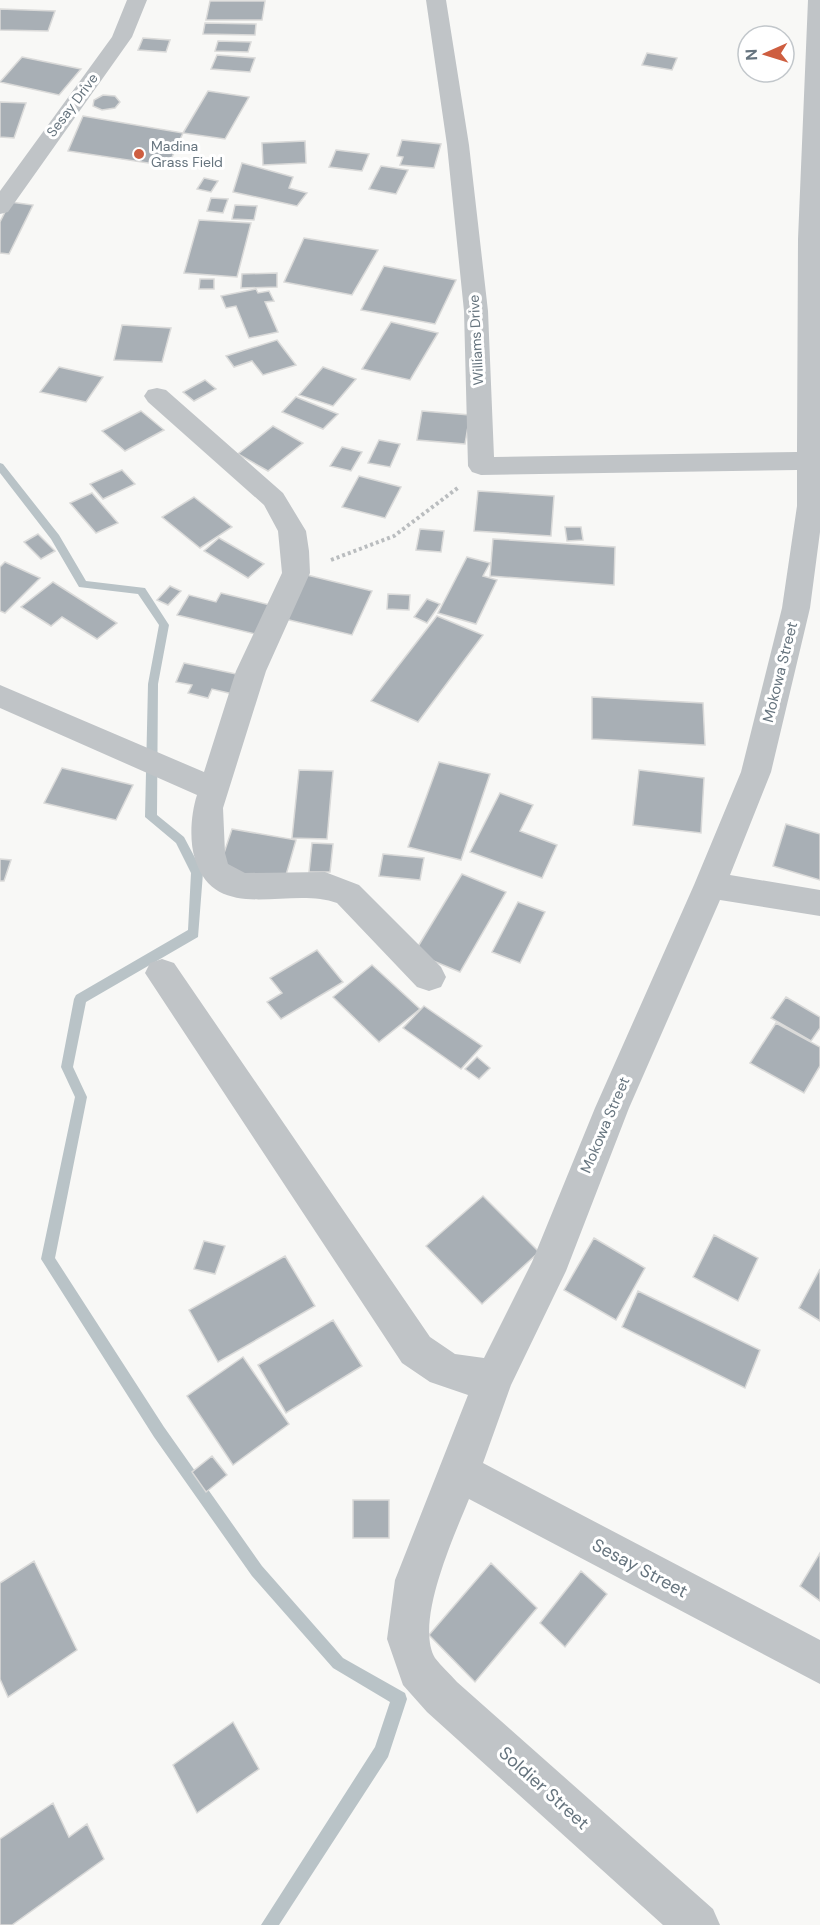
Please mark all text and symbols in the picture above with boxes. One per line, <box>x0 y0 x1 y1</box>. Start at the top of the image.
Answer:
north arrow <box>736 24 796 84</box>
text: N <box>741 48 762 61</box>
street label: Sesay Drive <box>42 70 102 140</box>
place label: Madina Grass Field <box>151 137 223 171</box>
marker: Madina Grass Field <box>132 147 146 161</box>
street label: Williams Drive <box>465 294 487 386</box>
street label: Mokowa Street <box>758 620 802 724</box>
street label: Mokowa Street <box>576 1074 634 1176</box>
street label: Sesay Street <box>588 1533 692 1603</box>
street label: Soldier Street <box>494 1741 594 1835</box>

